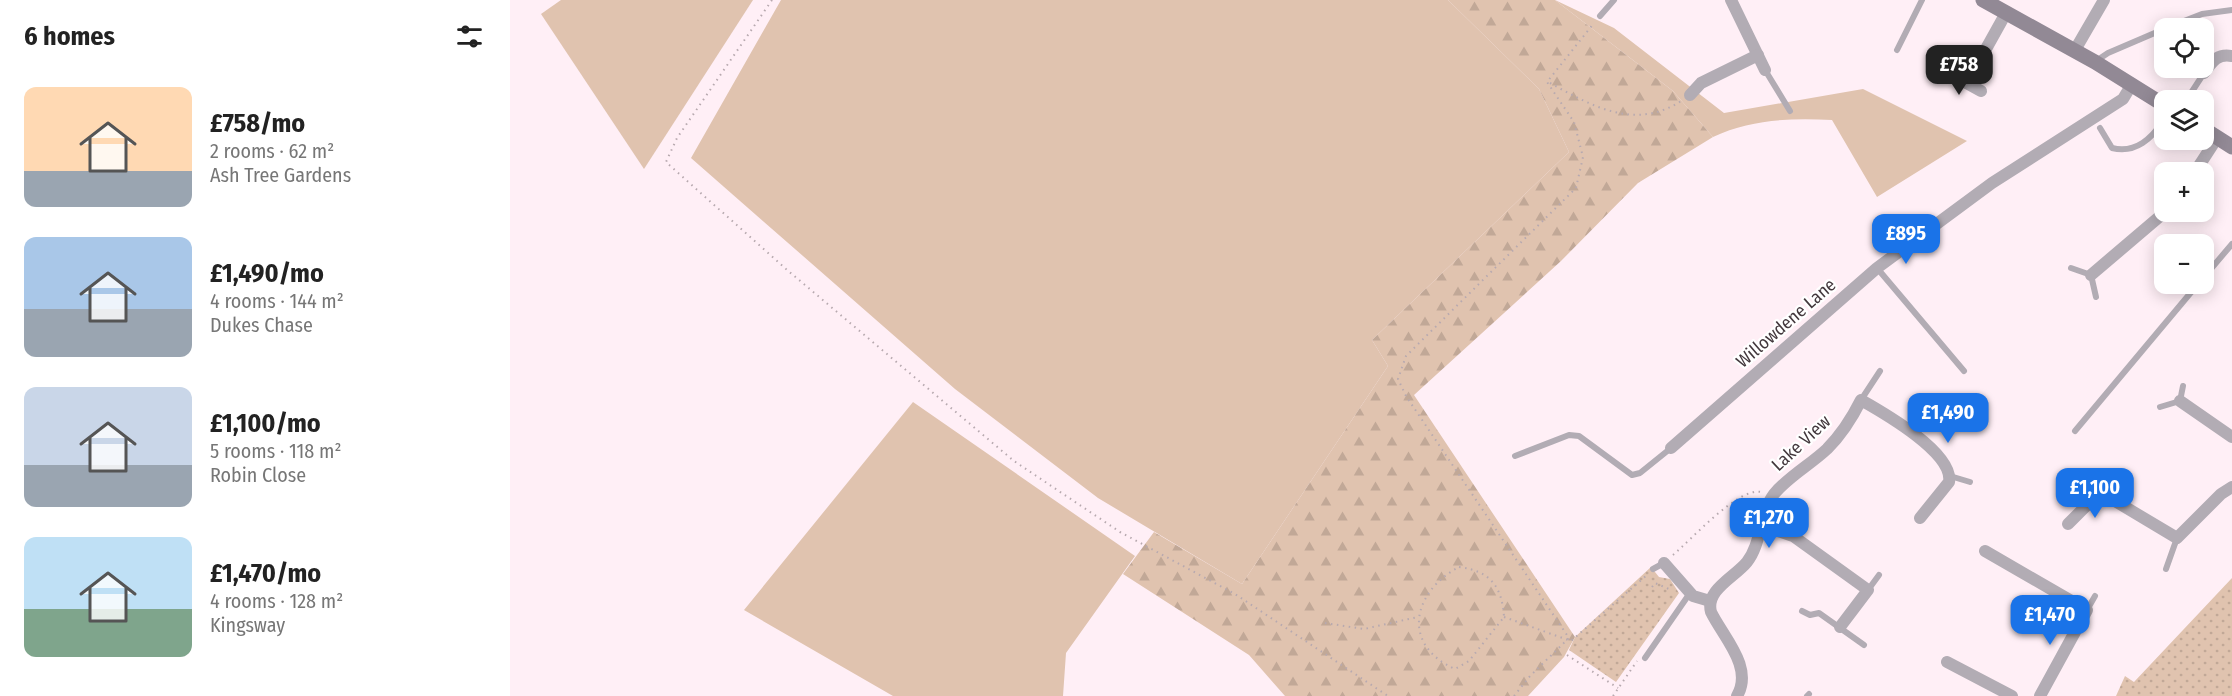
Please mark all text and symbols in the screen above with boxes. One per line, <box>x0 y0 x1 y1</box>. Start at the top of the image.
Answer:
map controls <box>2154 18 2214 294</box>
button: locate <box>2154 18 2214 78</box>
icon: filters <box>453 20 486 53</box>
text: 6 homes <box>24 21 115 52</box>
pin: £758 <box>1923 45 1995 96</box>
text: £758 <box>1940 52 1978 76</box>
button: layers <box>2154 90 2214 150</box>
text: £758/mo <box>210 108 305 139</box>
icon: home <box>72 111 144 183</box>
text: 2 rooms · 62 m² <box>210 139 334 163</box>
button: + <box>2154 162 2214 222</box>
text: Ash Tree Gardens <box>210 163 351 187</box>
pin: £895 <box>1870 214 1942 265</box>
text: £895 <box>1886 221 1926 245</box>
button: − <box>2154 234 2214 294</box>
text: £1,490/mo <box>210 258 324 289</box>
icon: home <box>72 261 144 333</box>
street label: Willowdene Lane <box>1732 274 1840 372</box>
text: 4 rooms · 144 m² <box>210 289 344 313</box>
text: Dukes Chase <box>210 313 313 337</box>
pin: £1,490 <box>1899 393 1997 444</box>
text: £1,490 <box>1922 400 1974 424</box>
text: £1,100/mo <box>210 408 321 439</box>
street label: Lake View <box>1767 410 1835 476</box>
icon: home <box>72 411 144 483</box>
text: 5 rooms · 118 m² <box>210 439 341 463</box>
text: Robin Close <box>210 463 306 487</box>
pin: £1,100 <box>2046 468 2144 519</box>
text: £1,100 <box>2070 475 2120 499</box>
pin: £1,270 <box>1720 498 1818 549</box>
text: £1,270 <box>1744 505 1794 529</box>
text: £1,470/mo <box>210 558 321 589</box>
icon: home <box>72 561 144 633</box>
text: 4 rooms · 128 m² <box>210 589 343 613</box>
pin: £1,470 <box>2001 595 2099 646</box>
text: £1,470 <box>2025 602 2075 626</box>
text: Kingsway <box>210 613 285 637</box>

